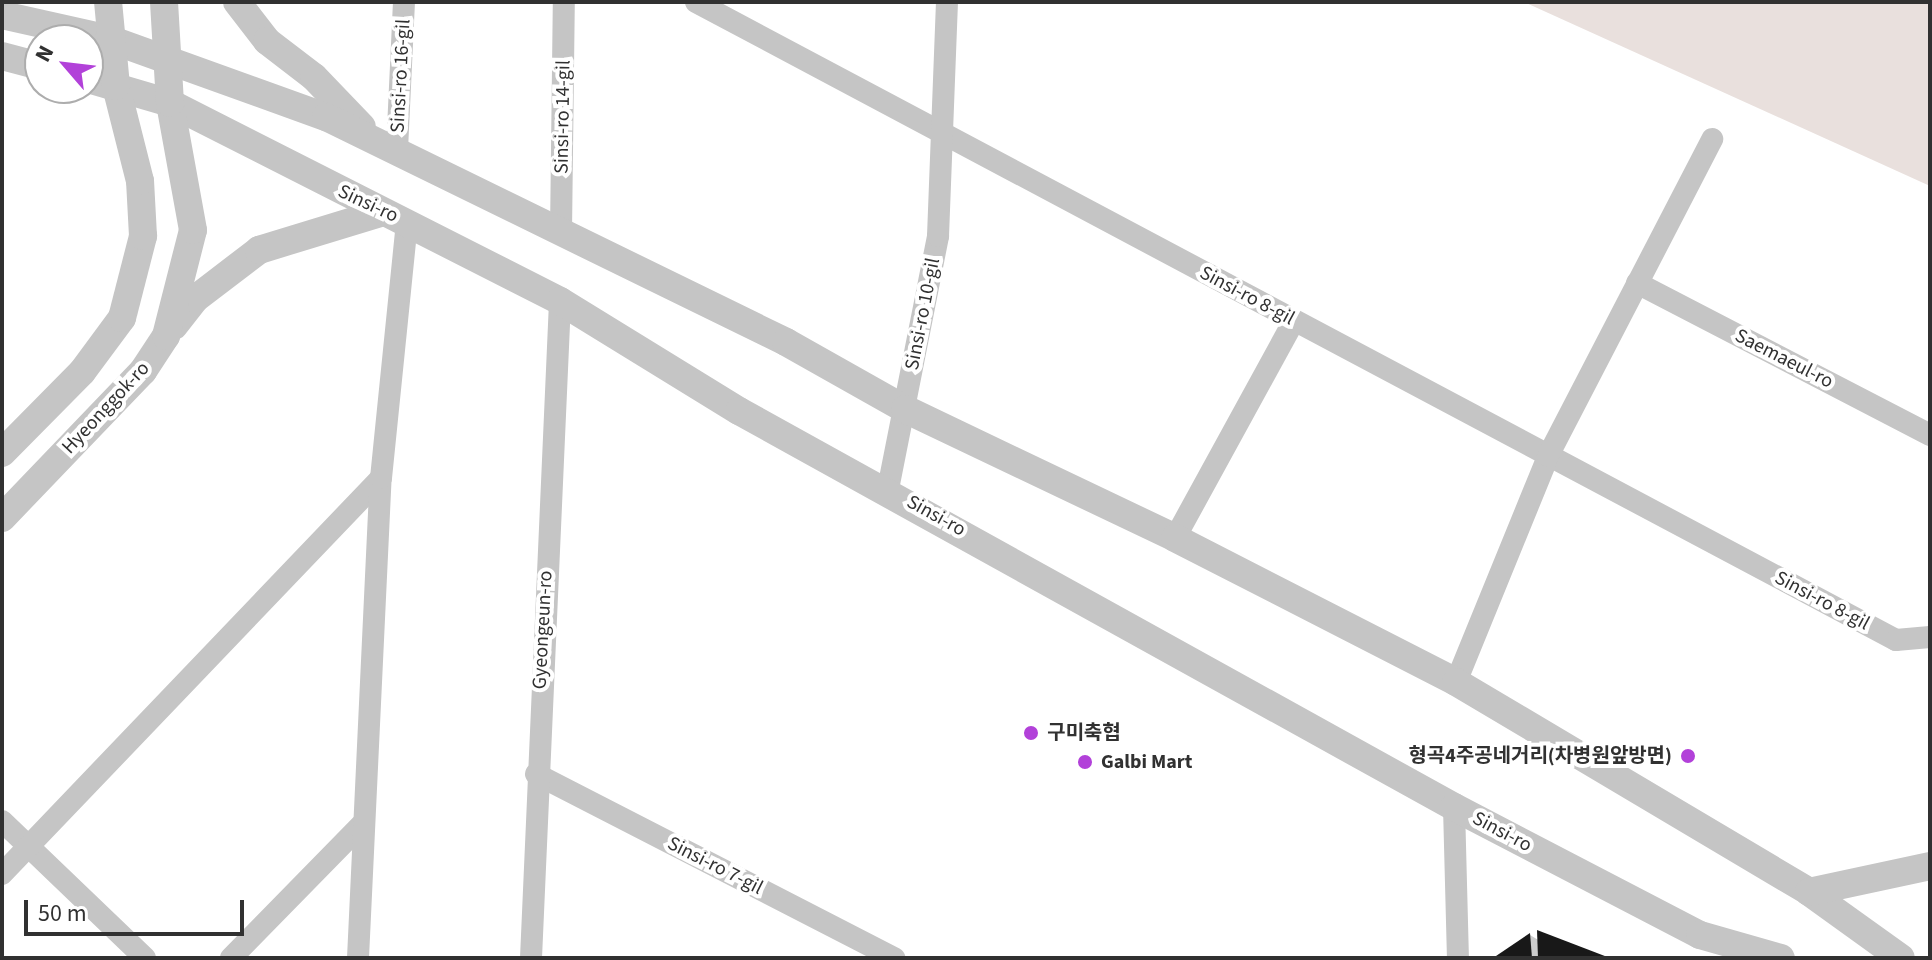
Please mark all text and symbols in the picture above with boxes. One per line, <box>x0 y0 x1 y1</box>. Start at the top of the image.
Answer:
street label: Sinsi-ro 16-gil <box>386 19 416 133</box>
north arrow <box>24 24 104 104</box>
text: N <box>27 40 62 68</box>
street label: Sinsi-ro 14-gil <box>550 60 576 174</box>
street label: Sinsi-ro <box>334 180 402 228</box>
street label: Sinsi-ro 10-gil <box>900 256 946 372</box>
street label: Sinsi-ro 8-gil <box>1195 261 1299 331</box>
street label: Saemaeul-ro <box>1731 324 1837 394</box>
street label: Hyeonggok-ro <box>57 357 155 459</box>
street label: Sinsi-ro <box>902 490 970 542</box>
street label: Sinsi-ro 8-gil <box>1770 566 1874 636</box>
street label: Gyeongeun-ro <box>528 570 558 690</box>
place label: 구미축협 <box>1047 721 1121 745</box>
marker: 구미축협 <box>1022 724 1040 742</box>
place label: 형곡4주공네거리(차병원앞방면) <box>1408 744 1672 768</box>
marker: 형곡4주공네거리(차병원앞방면) <box>1679 747 1697 765</box>
place label: Galbi Mart <box>1101 750 1192 774</box>
marker: Galbi Mart <box>1076 753 1094 771</box>
street label: Sinsi-ro <box>1468 806 1536 858</box>
street label: Sinsi-ro 7-gil <box>663 832 767 900</box>
scale bar <box>28 884 248 934</box>
text: 50 m <box>38 896 87 931</box>

